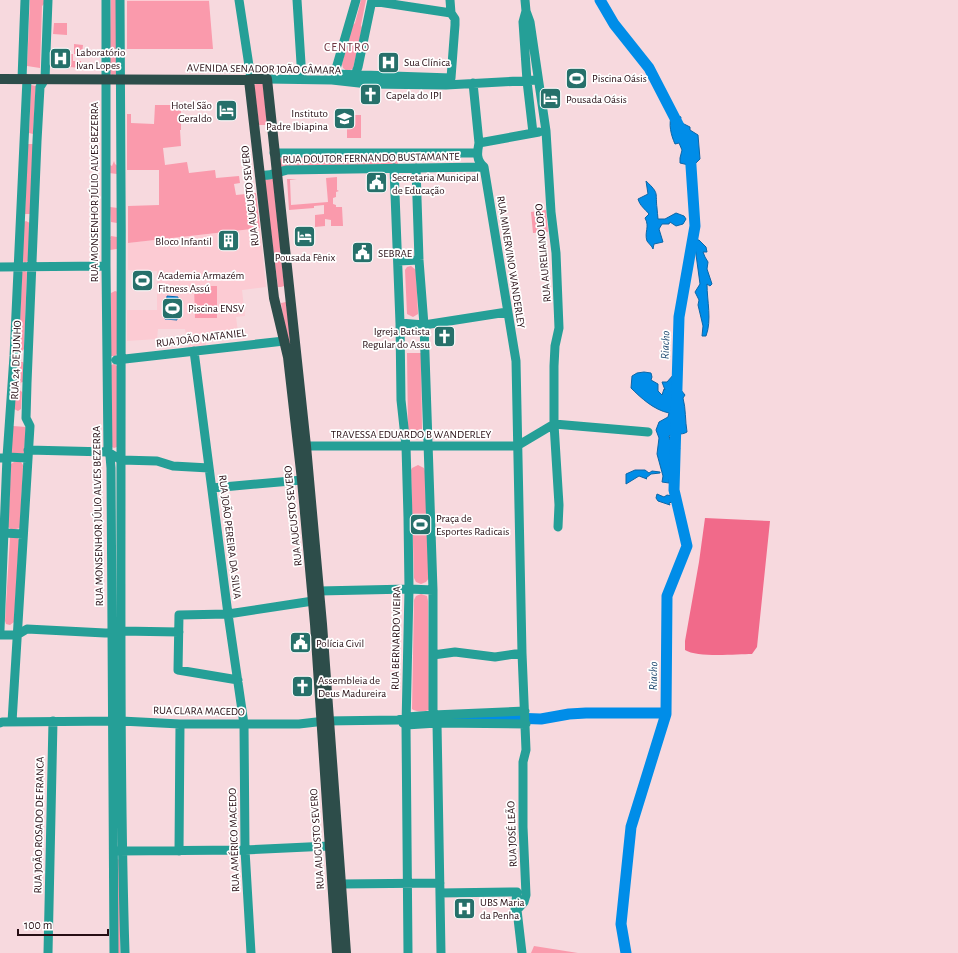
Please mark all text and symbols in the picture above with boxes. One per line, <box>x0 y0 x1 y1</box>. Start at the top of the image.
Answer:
district label: CENTRO <box>324 41 370 53</box>
hospital icon: Laboratório Ivan Lopes <box>48 45 74 71</box>
place label: Laboratório Ivan Lopes <box>76 47 125 71</box>
hospital icon: Sua Clínica <box>375 49 401 75</box>
place label: Sua Clínica <box>404 57 450 68</box>
street label: AVENIDA SENADOR JOÃO CÂMARA <box>187 62 342 76</box>
sports icon: Piscina Oásis <box>564 65 590 91</box>
place label: Piscina Oásis <box>592 73 647 84</box>
church icon: Capela do IPI <box>357 82 383 108</box>
hotel icon: Pousada Oásis <box>538 86 564 112</box>
place label: Capela do IPI <box>386 90 442 101</box>
place label: Pousada Oásis <box>566 94 627 105</box>
hotel icon: Hotel São Geraldo <box>214 98 240 124</box>
place label: Hotel São Geraldo <box>171 100 212 124</box>
street label: RUA MONSENHOR JÚLIO ALVES BEZERRA <box>88 101 100 282</box>
school or university icon: Instituto Padre Ibiapina <box>331 106 357 132</box>
place label: Instituto Padre Ibiapina <box>266 108 328 132</box>
street label: RUA AUGUSTO SEVERO <box>239 145 261 247</box>
street label: RUA DOUTOR FERNANDO BUSTAMANTE <box>282 151 460 165</box>
public building icon: Secretaria Municipal de Educação <box>363 170 389 196</box>
place label: Secretaria Municipal de Educação <box>392 172 479 196</box>
street label: RUA MINERVINO WANDERLEY <box>495 195 527 329</box>
street label: RUA AURELIANO LOPO <box>533 203 553 303</box>
hotel icon: Pousada Fênix <box>292 224 318 250</box>
building icon: Bloco Infantil <box>215 228 241 254</box>
place label: Bloco Infantil <box>155 236 212 247</box>
public building icon: SEBRAE <box>349 240 375 266</box>
place label: SEBRAE <box>378 248 413 259</box>
place label: Pousada Fênix <box>275 252 336 263</box>
sports icon: Academia Armazém Fitness Assú <box>129 268 155 294</box>
place label: Academia Armazém Fitness Assú <box>158 270 245 294</box>
sports icon: Piscina ENSV <box>159 295 185 321</box>
place label: Piscina ENSV <box>188 303 245 314</box>
street label: RUA 24 DE JUNHO <box>9 320 23 400</box>
church icon: Igreja Batista Regular do Assu <box>432 324 458 350</box>
place label: Igreja Batista Regular do Assu <box>362 326 430 350</box>
street label: RUA JOÃO NATANIEL <box>155 327 247 349</box>
water label: Riacho <box>659 330 672 360</box>
street label: RUA MONSENHOR JÚLIO ALVES BEZERRA <box>90 425 105 606</box>
street label: TRAVESSA EDUARDO B WANDERLEY <box>331 429 491 440</box>
street label: RUA AUGUSTO SEVERO <box>282 465 304 567</box>
street label: RUA JOÃO PEREIRA DA SILVA <box>217 474 243 600</box>
sports icon: Praça de Esportes Radicais <box>407 511 433 537</box>
place label: Praça de Esportes Radicais <box>436 513 509 537</box>
street label: RUA BERNARDO VIEIRA <box>390 585 402 690</box>
public building icon: Polícia Civil <box>288 630 314 656</box>
place label: Polícia Civil <box>316 638 364 649</box>
water label: Riacho <box>647 661 659 691</box>
church icon: Assembleia de Deus Madureira <box>289 673 315 699</box>
place label: Assembleia de Deus Madureira <box>318 675 386 699</box>
street label: RUA CLARA MACEDO <box>153 705 245 717</box>
street label: RUA JOÃO ROSADO DE FRANCA <box>32 756 46 894</box>
street label: RUA AMÉRICO MACEDO <box>226 788 241 892</box>
street label: RUA AUGUSTO SEVERO <box>308 788 326 890</box>
street label: RUA JOSÉ LEÃO <box>504 801 519 867</box>
hospital icon: UBS Maria da Penha <box>452 895 478 921</box>
place label: UBS Maria da Penha <box>480 897 525 921</box>
scale bar <box>18 911 108 937</box>
text: 100 m <box>24 919 52 931</box>

